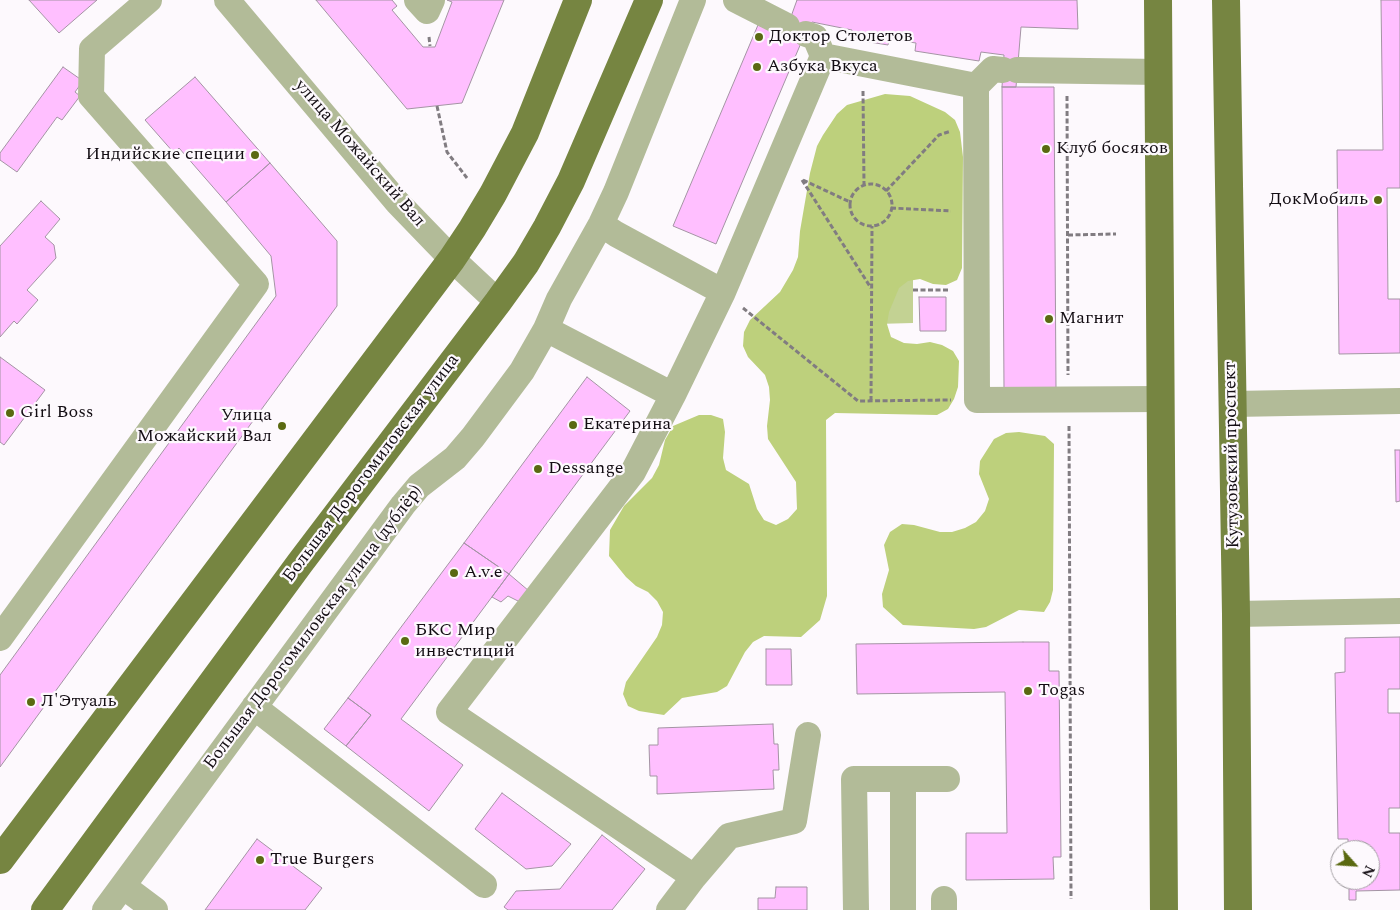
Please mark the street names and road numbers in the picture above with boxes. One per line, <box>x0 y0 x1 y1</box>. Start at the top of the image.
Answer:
street label: улица Можайский Вал <box>289 76 429 232</box>
street label: Большая Дорогомиловская улица <box>279 351 465 587</box>
street label: Кутузовский проспект <box>1221 361 1245 549</box>
street label: Большая Дорогомиловская улица (дублёр) <box>200 482 428 774</box>

